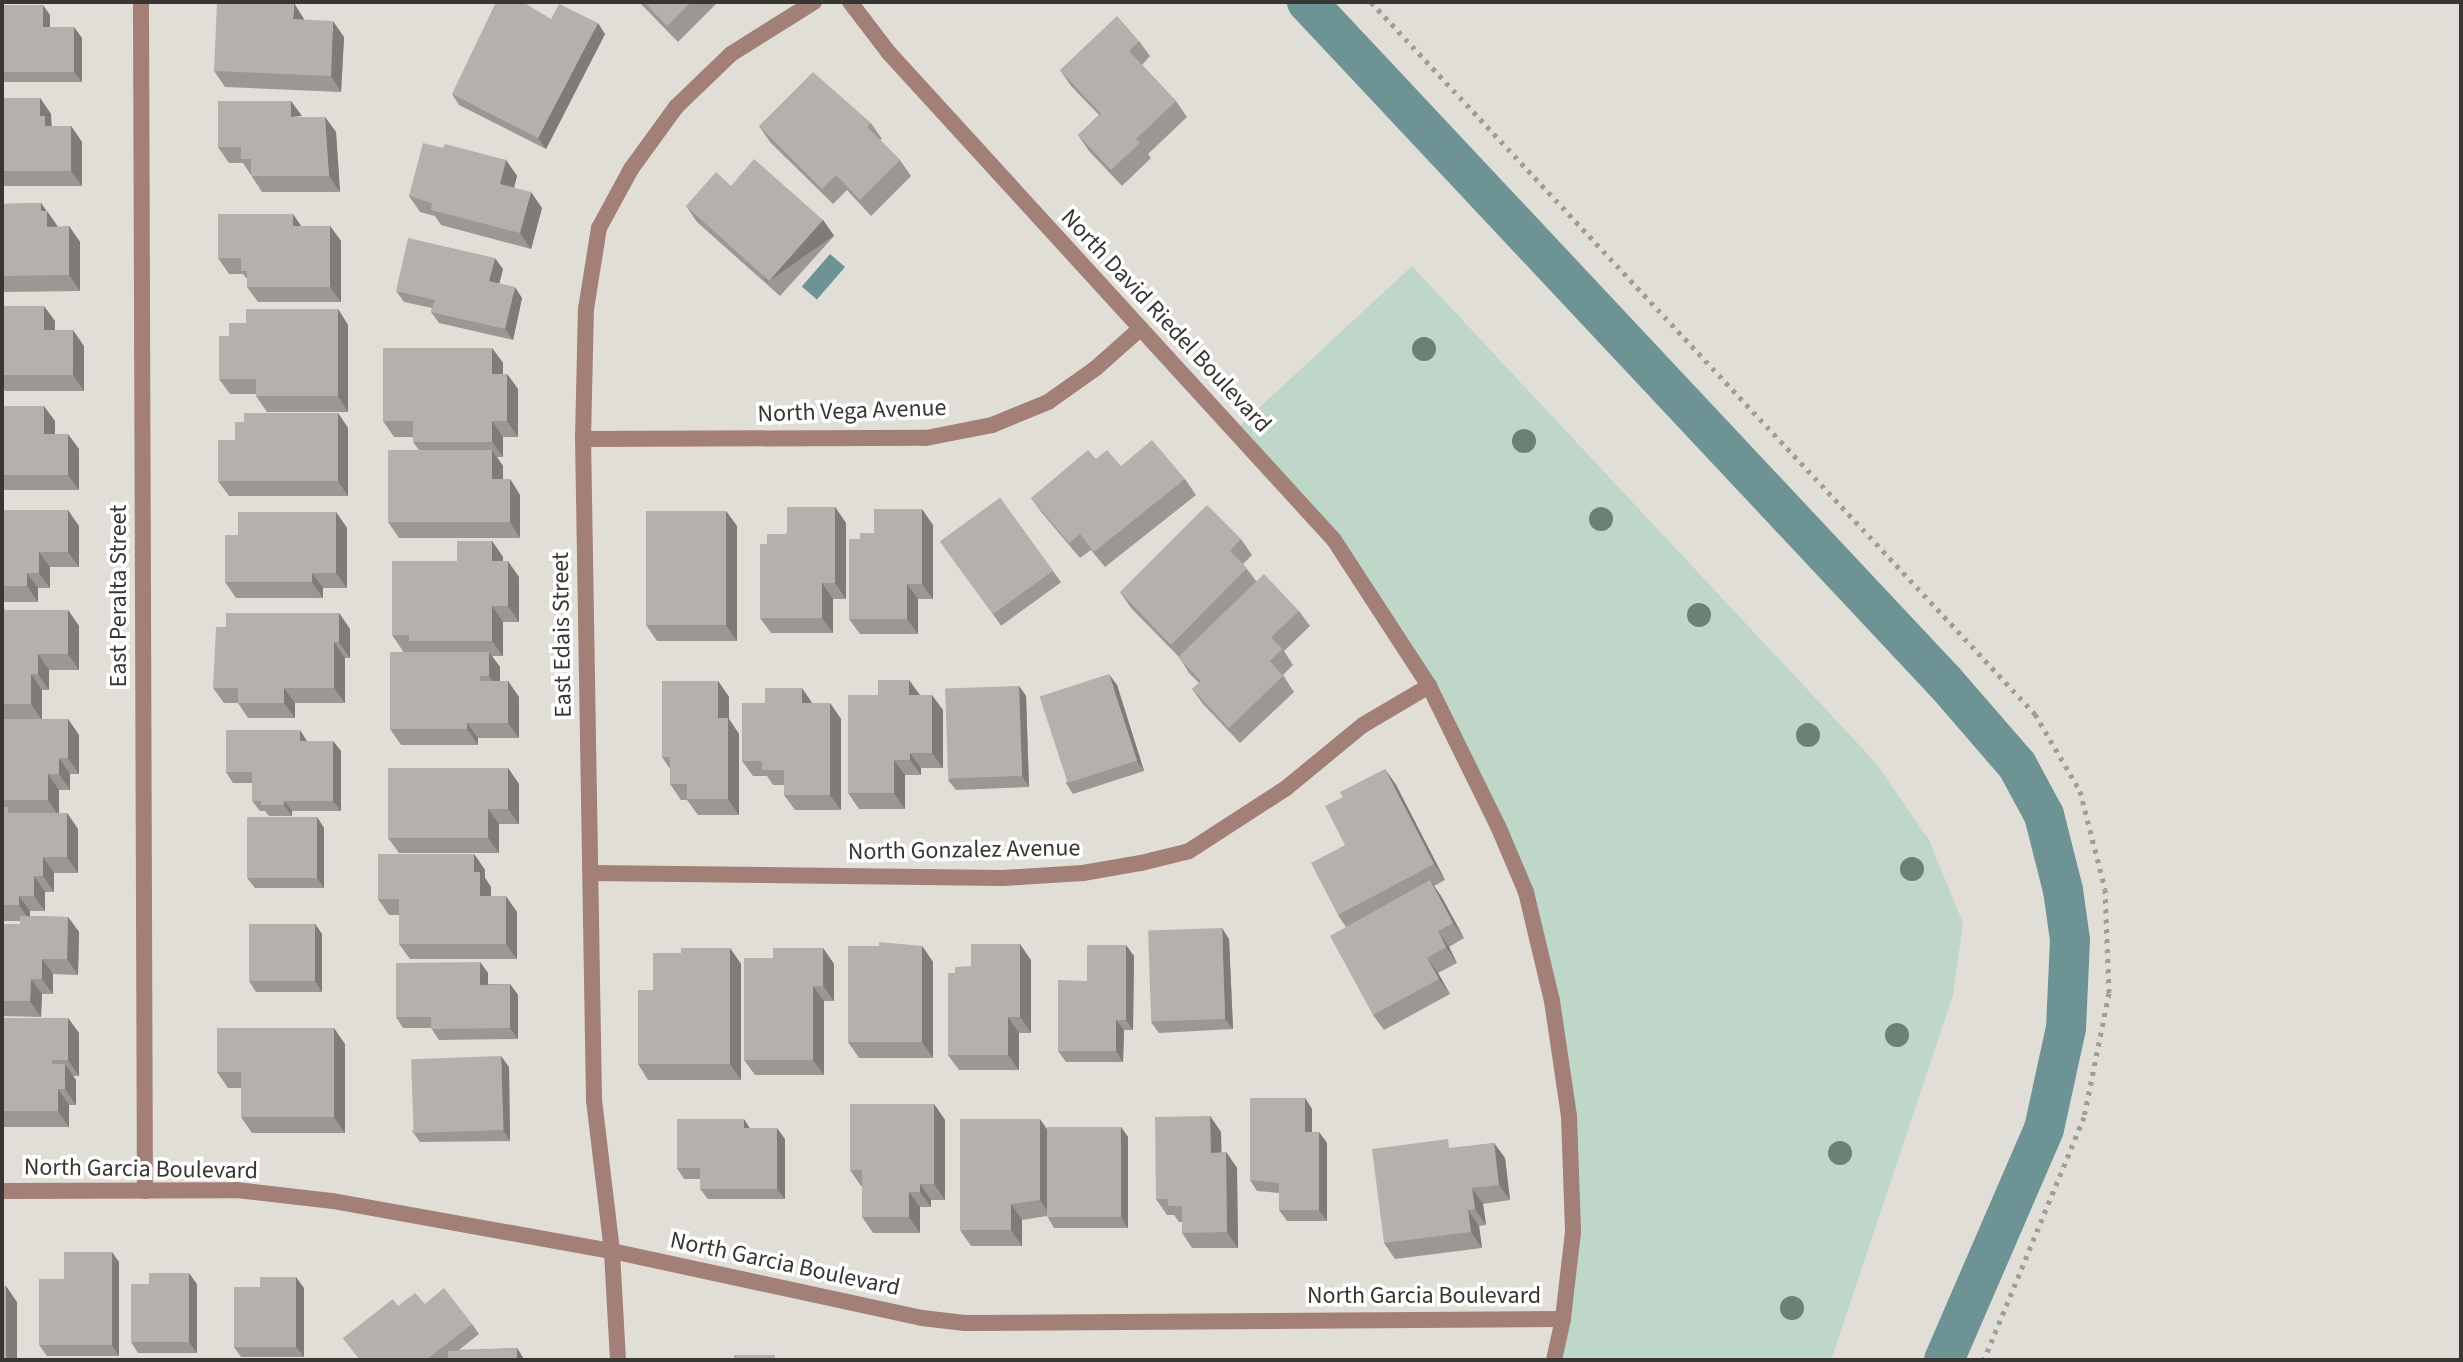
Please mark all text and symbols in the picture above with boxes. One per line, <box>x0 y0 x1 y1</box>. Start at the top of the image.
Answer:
street label: North David Riedel Boulevard <box>1055 203 1277 439</box>
street label: North Vega Avenue <box>757 393 947 429</box>
street label: East Peralta Street <box>105 505 133 687</box>
street label: East Edais Street <box>546 552 578 718</box>
street label: North Gonzalez Avenue <box>848 834 1080 866</box>
street label: North Garcia Boulevard <box>24 1153 258 1185</box>
street label: North Garcia Boulevard <box>668 1226 902 1302</box>
street label: North Garcia Boulevard <box>1307 1282 1541 1310</box>

